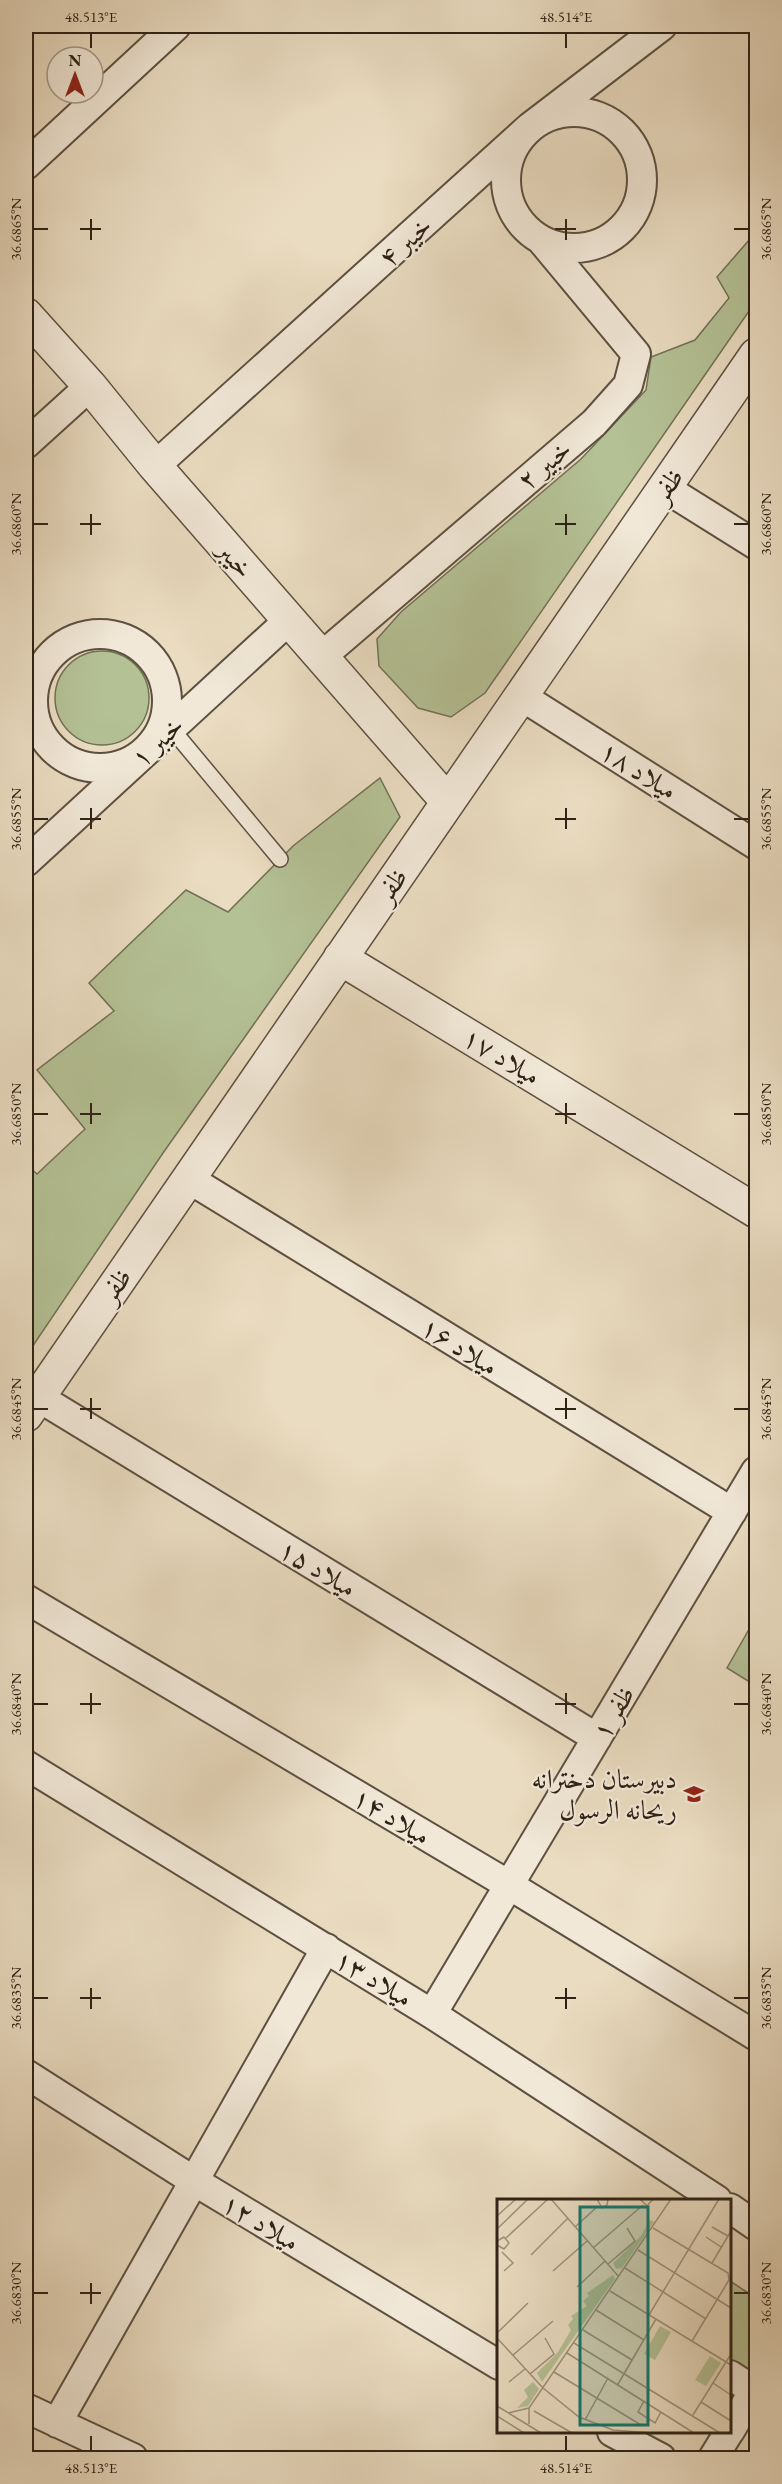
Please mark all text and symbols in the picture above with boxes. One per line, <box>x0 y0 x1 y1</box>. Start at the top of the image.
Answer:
text: 48.513°E <box>65 7 118 26</box>
text: 48.514°E <box>540 7 593 26</box>
north arrow <box>45 45 105 105</box>
text: N <box>69 50 82 71</box>
text: 36.6865°N <box>6 197 25 260</box>
text: 36.6865°N <box>756 197 775 260</box>
street label: خیبر ۴ <box>371 208 439 274</box>
street label: خبیر ۲ <box>510 431 578 497</box>
street label: ظفر <box>641 461 691 512</box>
text: 36.6860°N <box>6 492 25 555</box>
text: 36.6860°N <box>756 492 775 555</box>
street label: خیبر <box>208 530 262 585</box>
street label: خیبر ۱ <box>123 708 191 774</box>
street label: میلاد ۱۸ <box>594 733 684 807</box>
text: 36.6855°N <box>6 787 25 850</box>
text: 36.6855°N <box>756 787 775 850</box>
street label: ظفر <box>365 861 415 912</box>
street label: میلاد ۱۷ <box>457 1019 547 1093</box>
text: 36.6850°N <box>6 1082 25 1145</box>
text: 36.6850°N <box>756 1082 775 1145</box>
street label: ظفر <box>89 1261 139 1312</box>
street label: میلاد ۱۶ <box>415 1309 505 1383</box>
text: 36.6845°N <box>6 1377 25 1440</box>
text: 36.6845°N <box>756 1377 775 1440</box>
street label: میلاد ۱۵ <box>273 1531 363 1605</box>
text: 36.6840°N <box>6 1672 25 1735</box>
text: 36.6840°N <box>756 1672 775 1735</box>
street label: ظفر ۱ <box>584 1679 642 1745</box>
place label: دبیرستان دخترانه ریحانه الرسول <box>531 1761 677 1827</box>
street label: میلاد ۱۴ <box>347 1779 437 1853</box>
school or university icon: دبیرستان دخترانه ریحانه الرسول <box>682 1782 706 1806</box>
street label: میلاد ۱۳ <box>329 1941 419 2015</box>
text: 36.6835°N <box>6 1966 25 2029</box>
text: 36.6835°N <box>756 1966 775 2029</box>
street label: میلاد ۱۲ <box>216 2185 306 2259</box>
inset map <box>497 2199 731 2433</box>
text: 36.6830°N <box>6 2261 25 2324</box>
text: 36.6830°N <box>756 2261 775 2324</box>
text: 48.513°E <box>65 2458 118 2477</box>
text: 48.514°E <box>540 2458 593 2477</box>

